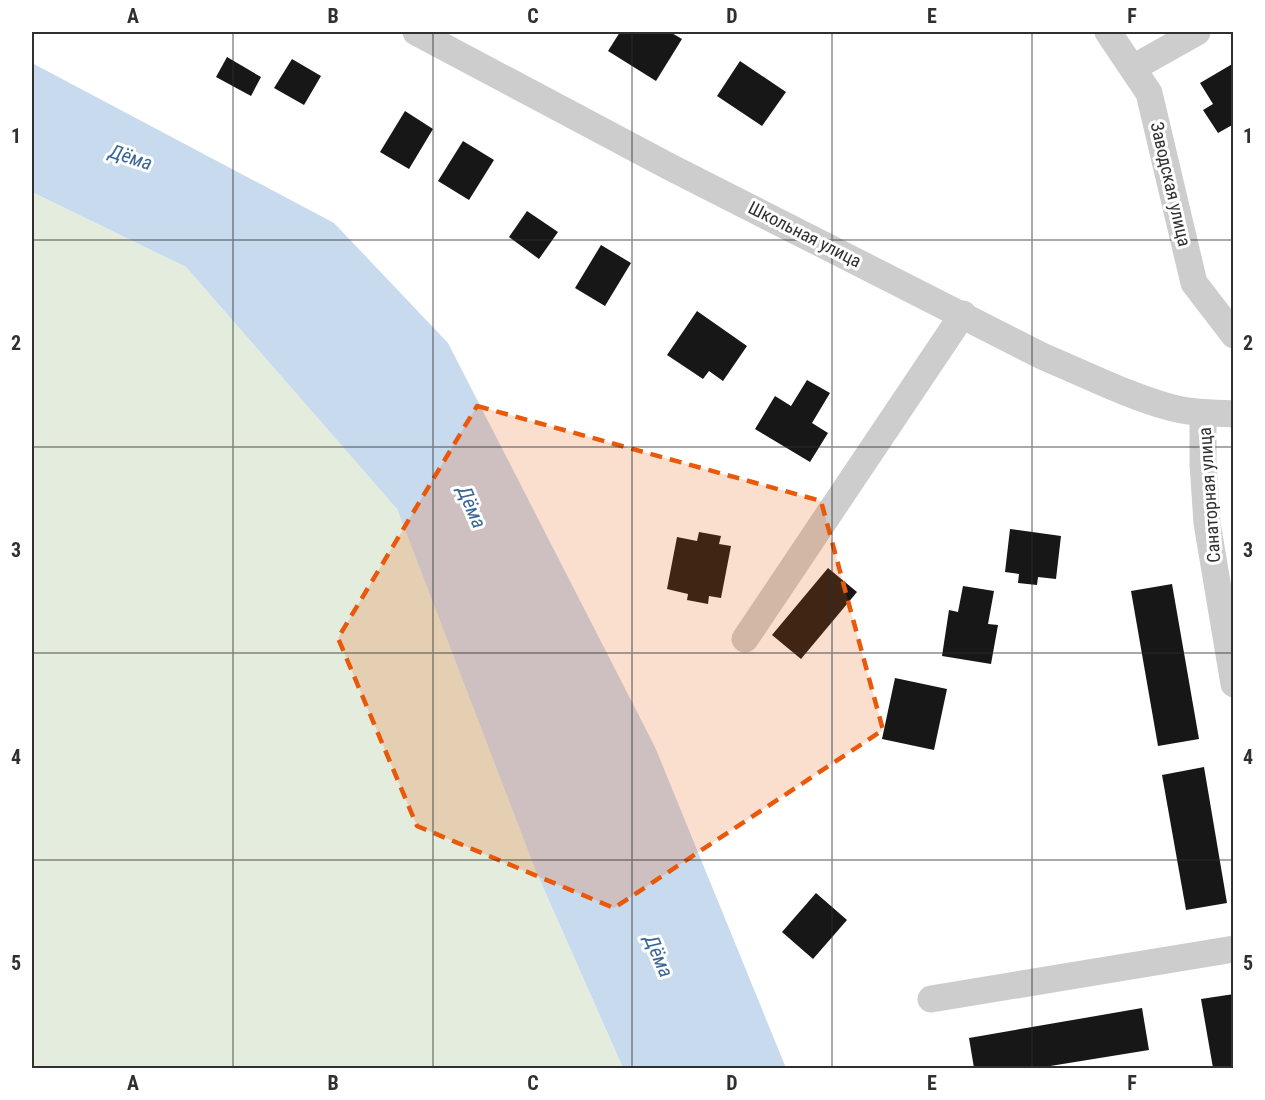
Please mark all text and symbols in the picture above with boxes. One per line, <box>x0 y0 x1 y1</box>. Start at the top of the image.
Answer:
text: A <box>127 4 139 28</box>
text: B <box>327 4 339 28</box>
text: C <box>527 4 539 28</box>
text: D <box>726 4 738 28</box>
text: E <box>927 4 937 28</box>
text: F <box>1127 4 1137 28</box>
street label: Заводская улица <box>1146 120 1196 248</box>
text: 1 <box>11 124 21 148</box>
text: 1 <box>1243 124 1253 148</box>
water label: Дёма <box>105 138 156 175</box>
street label: Школьная улица <box>745 197 865 271</box>
text: 2 <box>11 331 21 355</box>
text: 2 <box>1243 331 1253 355</box>
street label: Санаторная улица <box>1194 427 1224 563</box>
water label: Дёма <box>452 480 492 532</box>
text: 3 <box>11 538 21 562</box>
text: 3 <box>1243 538 1253 562</box>
text: 4 <box>11 745 21 769</box>
text: 4 <box>1243 745 1253 769</box>
water label: Дёма <box>639 929 679 981</box>
text: 5 <box>11 951 21 975</box>
text: 5 <box>1243 951 1253 975</box>
text: A <box>127 1071 139 1095</box>
text: B <box>327 1071 339 1095</box>
text: C <box>527 1071 539 1095</box>
text: D <box>726 1071 738 1095</box>
text: E <box>927 1071 937 1095</box>
text: F <box>1127 1071 1137 1095</box>

